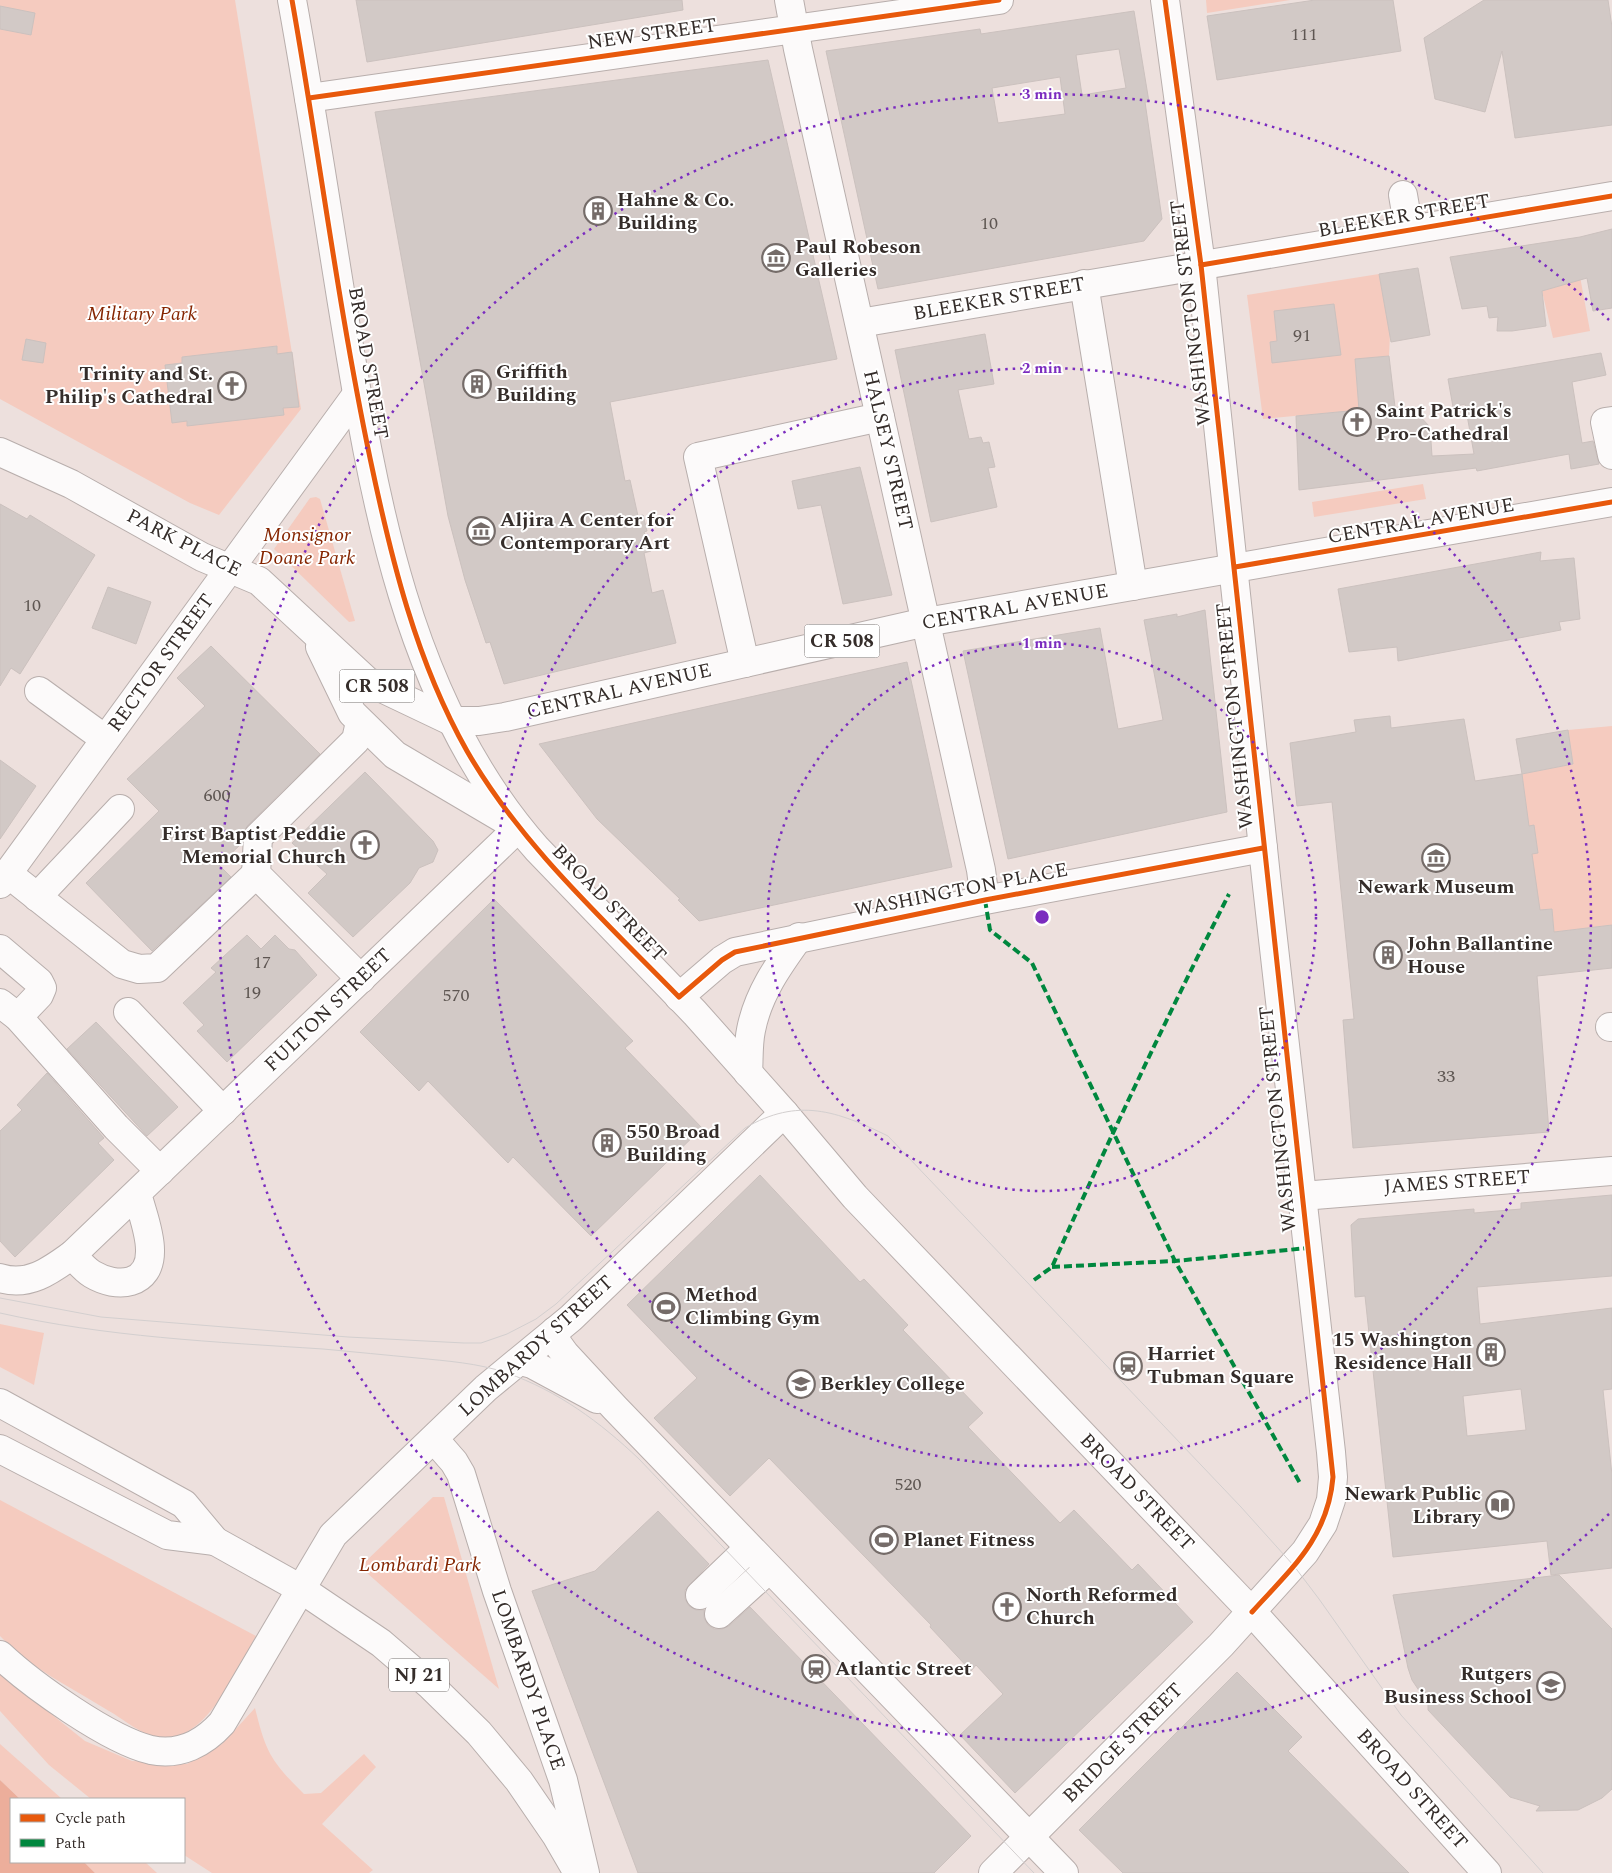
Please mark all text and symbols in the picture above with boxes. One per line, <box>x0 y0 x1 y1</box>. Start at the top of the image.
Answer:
street label: NEW STREET <box>585 10 719 58</box>
house number: 111 <box>1291 21 1318 48</box>
text: 3 min <box>1022 83 1062 106</box>
place label: Hahne & Co. Building <box>617 185 734 238</box>
street label: BLEEKER STREET <box>1316 186 1492 246</box>
building icon: Hahne & Co. Building <box>583 196 613 226</box>
street label: WASHINGTON STREET <box>1162 198 1220 428</box>
house number: 10 <box>980 210 998 237</box>
place label: Paul Robeson Galleries <box>795 232 921 285</box>
museum icon: Paul Robeson Galleries <box>761 243 791 273</box>
street label: BLEEKER STREET <box>911 269 1087 329</box>
street label: BROAD STREET <box>340 284 396 442</box>
park label: Military Park <box>87 299 198 329</box>
house number: 91 <box>1293 322 1311 349</box>
place label: Griffith Building <box>496 357 577 410</box>
text: 2 min <box>1022 357 1062 380</box>
place label: Trinity and St. Philip's Cathedral <box>45 359 213 412</box>
street label: HALSEY STREET <box>855 367 921 533</box>
building icon: Griffith Building <box>462 369 492 399</box>
church icon: Trinity and St. Philip's Cathedral <box>217 371 247 401</box>
place label: Saint Patrick's Pro-Cathedral <box>1376 396 1512 449</box>
church icon: Saint Patrick's Pro-Cathedral <box>1342 407 1372 437</box>
street label: CENTRAL AVENUE <box>1325 490 1517 552</box>
street label: PARK PLACE <box>121 501 247 585</box>
place label: Aljira A Center for Contemporary Art <box>500 505 674 558</box>
museum icon: Aljira A Center for Contemporary Art <box>466 516 496 546</box>
park label: Monsignor Doane Park <box>259 520 356 573</box>
street label: CENTRAL AVENUE <box>919 576 1111 638</box>
street label: RECTOR STREET <box>100 587 222 739</box>
house number: 10 <box>23 592 41 619</box>
street label: WASHINGTON STREET <box>1208 601 1262 831</box>
road number: CR 508 <box>804 624 880 658</box>
text: 1 min <box>1022 632 1062 655</box>
street label: CENTRAL AVENUE <box>524 655 714 727</box>
road number: CR 508 <box>340 669 414 702</box>
house number: 600 <box>204 782 231 809</box>
place label: First Baptist Peddie Memorial Church <box>161 819 346 872</box>
church icon: First Baptist Peddie Memorial Church <box>350 830 380 860</box>
street label: BROAD STREET <box>545 837 673 969</box>
museum icon: Newark Museum <box>1421 843 1451 873</box>
street label: WASHINGTON PLACE <box>851 855 1071 925</box>
place label: Newark Museum <box>1358 872 1514 902</box>
centre of rings <box>1033 908 1051 926</box>
place label: John Ballantine House <box>1407 929 1553 982</box>
building icon: John Ballantine House <box>1373 940 1403 970</box>
street label: FULTON STREET <box>257 941 399 1079</box>
house number: 17 <box>253 949 271 976</box>
house number: 19 <box>243 979 261 1006</box>
house number: 570 <box>443 982 470 1009</box>
street label: WASHINGTON STREET <box>1251 1004 1305 1234</box>
house number: 33 <box>1437 1063 1455 1090</box>
place label: 550 Broad Building <box>626 1117 721 1170</box>
building icon: 550 Broad Building <box>592 1128 622 1158</box>
street label: JAMES STREET <box>1383 1162 1531 1202</box>
street label: LOMBARDY STREET <box>452 1268 620 1424</box>
place label: Method Climbing Gym <box>685 1280 820 1333</box>
sports icon: Method Climbing Gym <box>651 1292 681 1322</box>
place label: 15 Washington Residence Hall <box>1332 1325 1472 1378</box>
building icon: 15 Washington Residence Hall <box>1476 1337 1506 1367</box>
place label: Harriet Tubman Square <box>1147 1339 1294 1392</box>
station icon: Harriet Tubman Square <box>1113 1351 1143 1381</box>
school or university icon: Berkley College <box>786 1369 816 1399</box>
place label: Berkley College <box>820 1369 965 1399</box>
street label: BROAD STREET <box>1073 1426 1201 1558</box>
house number: 520 <box>895 1471 922 1498</box>
place label: Newark Public Library <box>1344 1479 1482 1532</box>
library icon: Newark Public Library <box>1485 1490 1515 1520</box>
sports icon: Planet Fitness <box>869 1525 899 1555</box>
place label: Planet Fitness <box>903 1525 1035 1555</box>
park label: Lombardi Park <box>359 1550 482 1580</box>
place label: North Reformed Church <box>1026 1580 1178 1633</box>
street label: LOMBARDY PLACE <box>483 1585 573 1775</box>
church icon: North Reformed Church <box>992 1592 1022 1622</box>
station icon: Atlantic Street <box>801 1654 831 1684</box>
place label: Atlantic Street <box>835 1654 972 1684</box>
road number: NJ 21 <box>389 1658 449 1692</box>
place label: Rutgers Business School <box>1384 1659 1532 1712</box>
school or university icon: Rutgers Business School <box>1536 1671 1566 1701</box>
street label: BRIDGE STREET <box>1056 1676 1190 1810</box>
street label: BROAD STREET <box>1349 1722 1475 1856</box>
legend <box>10 1798 185 1863</box>
text: Cycle path <box>55 1807 126 1830</box>
text: Path <box>55 1832 86 1855</box>

